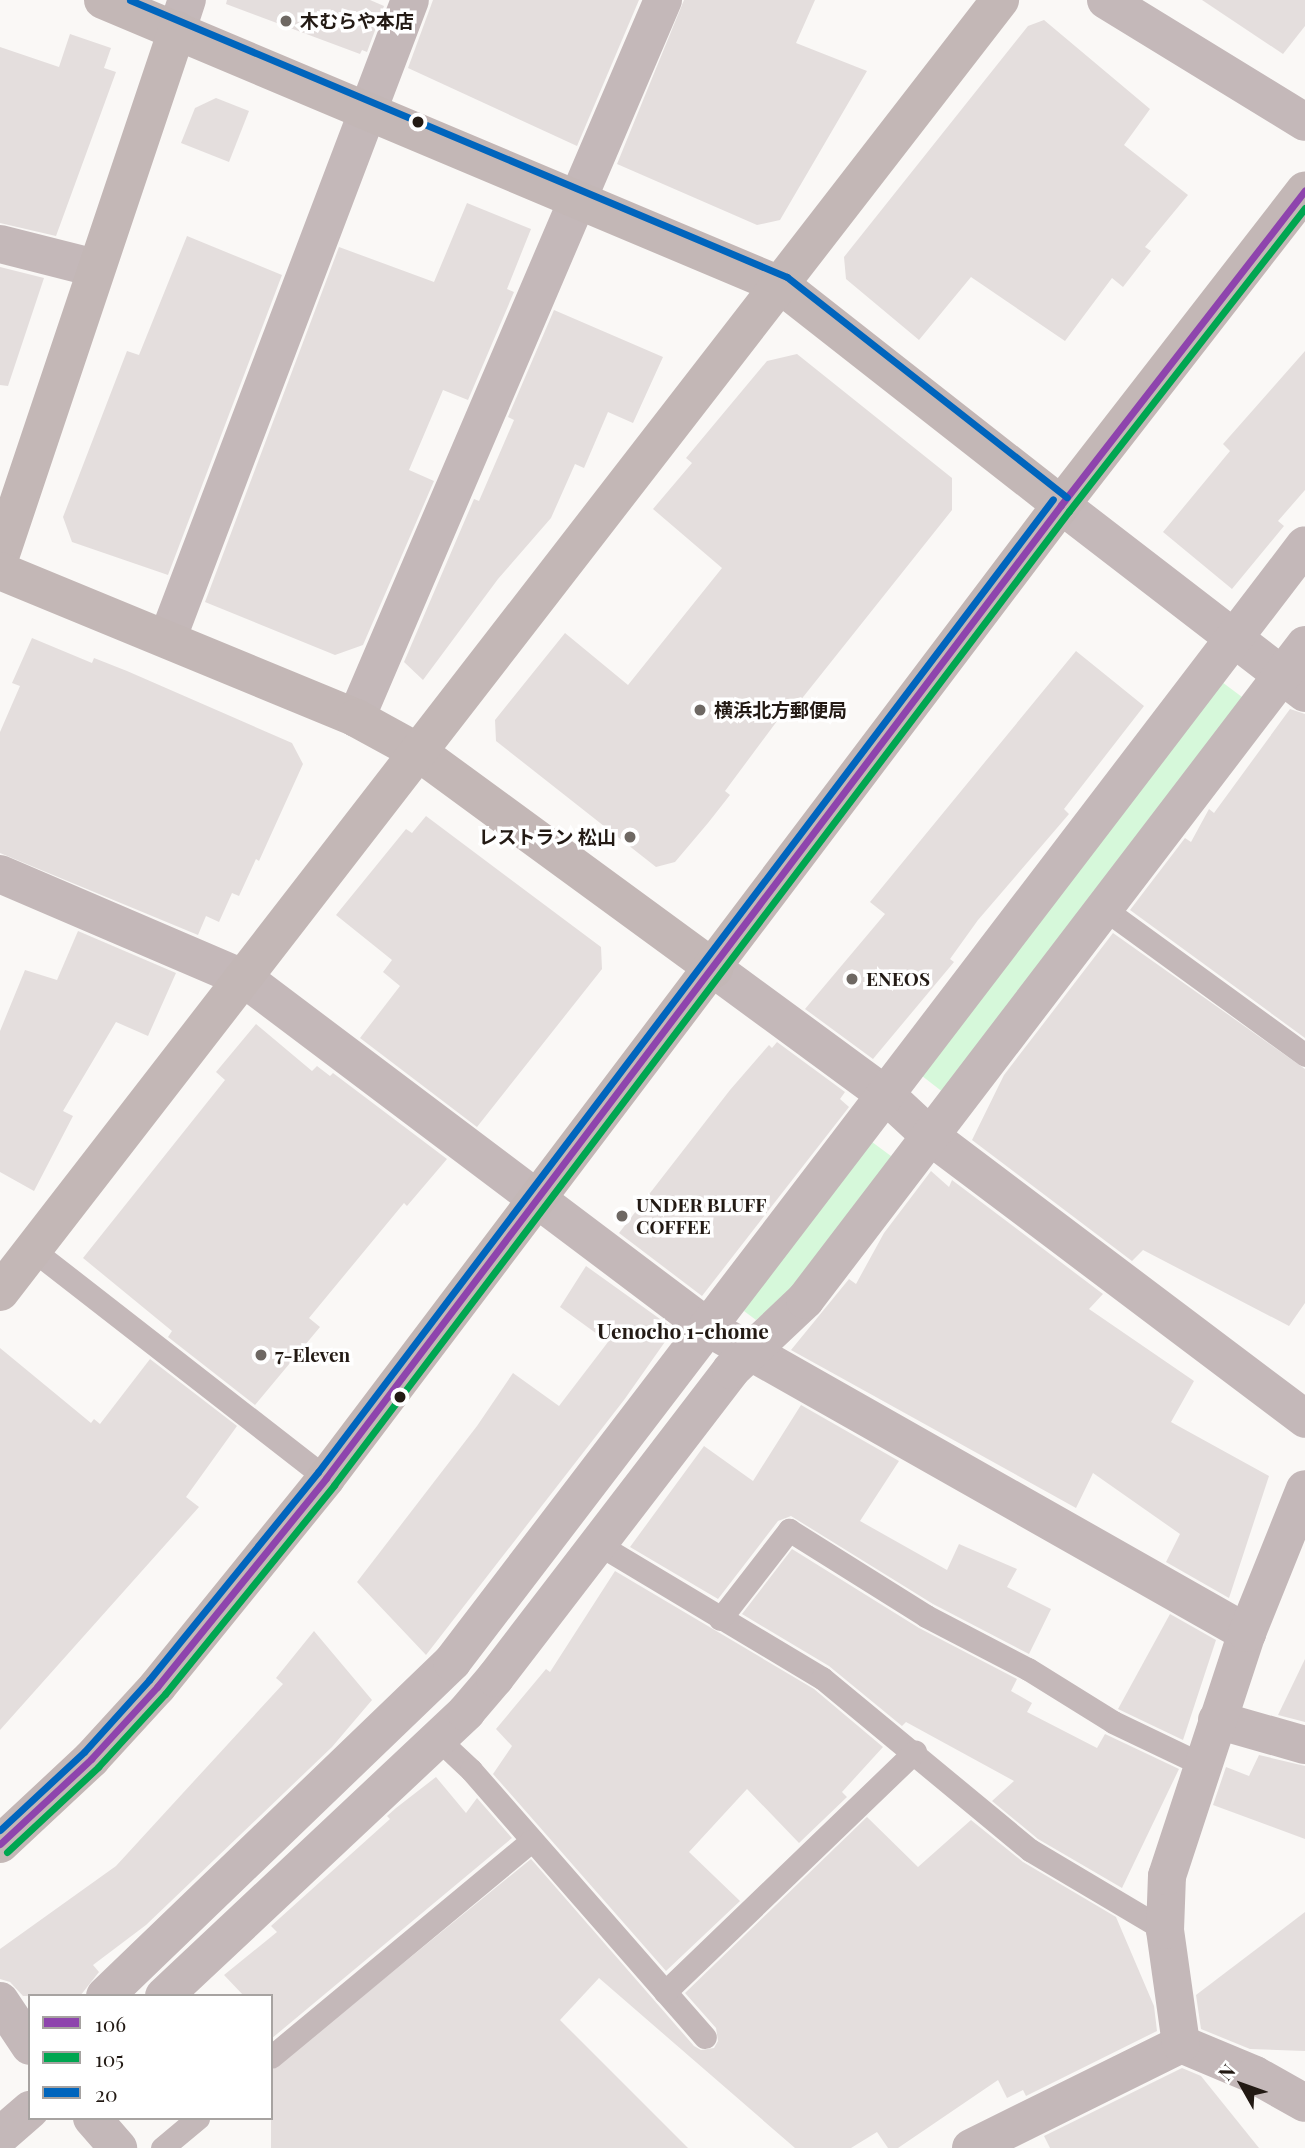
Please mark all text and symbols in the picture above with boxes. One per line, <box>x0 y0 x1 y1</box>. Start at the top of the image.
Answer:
place label: 木むらや本店 <box>300 10 414 32</box>
marker: 木むらや本店 <box>278 13 294 29</box>
unlabelled marker <box>411 115 425 129</box>
place label: 横浜北方郵便局 <box>714 699 847 721</box>
marker: 横浜北方郵便局 <box>692 702 708 718</box>
place label: レストラン 松山 <box>479 826 616 848</box>
marker: レストラン 松山 <box>622 829 638 845</box>
place label: ENEOS <box>866 968 930 990</box>
marker: ENEOS <box>844 971 860 987</box>
place label: UNDER BLUFF COFFEE <box>636 1194 767 1238</box>
marker: UNDER BLUFF COFFEE <box>614 1208 630 1224</box>
district label: Uenocho 1-chome <box>597 1317 769 1343</box>
place label: 7-Eleven <box>275 1344 350 1366</box>
marker: 7-Eleven <box>253 1347 269 1363</box>
unlabelled marker <box>393 1390 407 1404</box>
legend <box>28 1994 273 2120</box>
text: 106 <box>95 2009 126 2037</box>
text: 105 <box>95 2044 124 2072</box>
north arrow <box>1207 2050 1277 2120</box>
text: N <box>1212 2058 1240 2085</box>
text: 20 <box>95 2079 118 2107</box>

